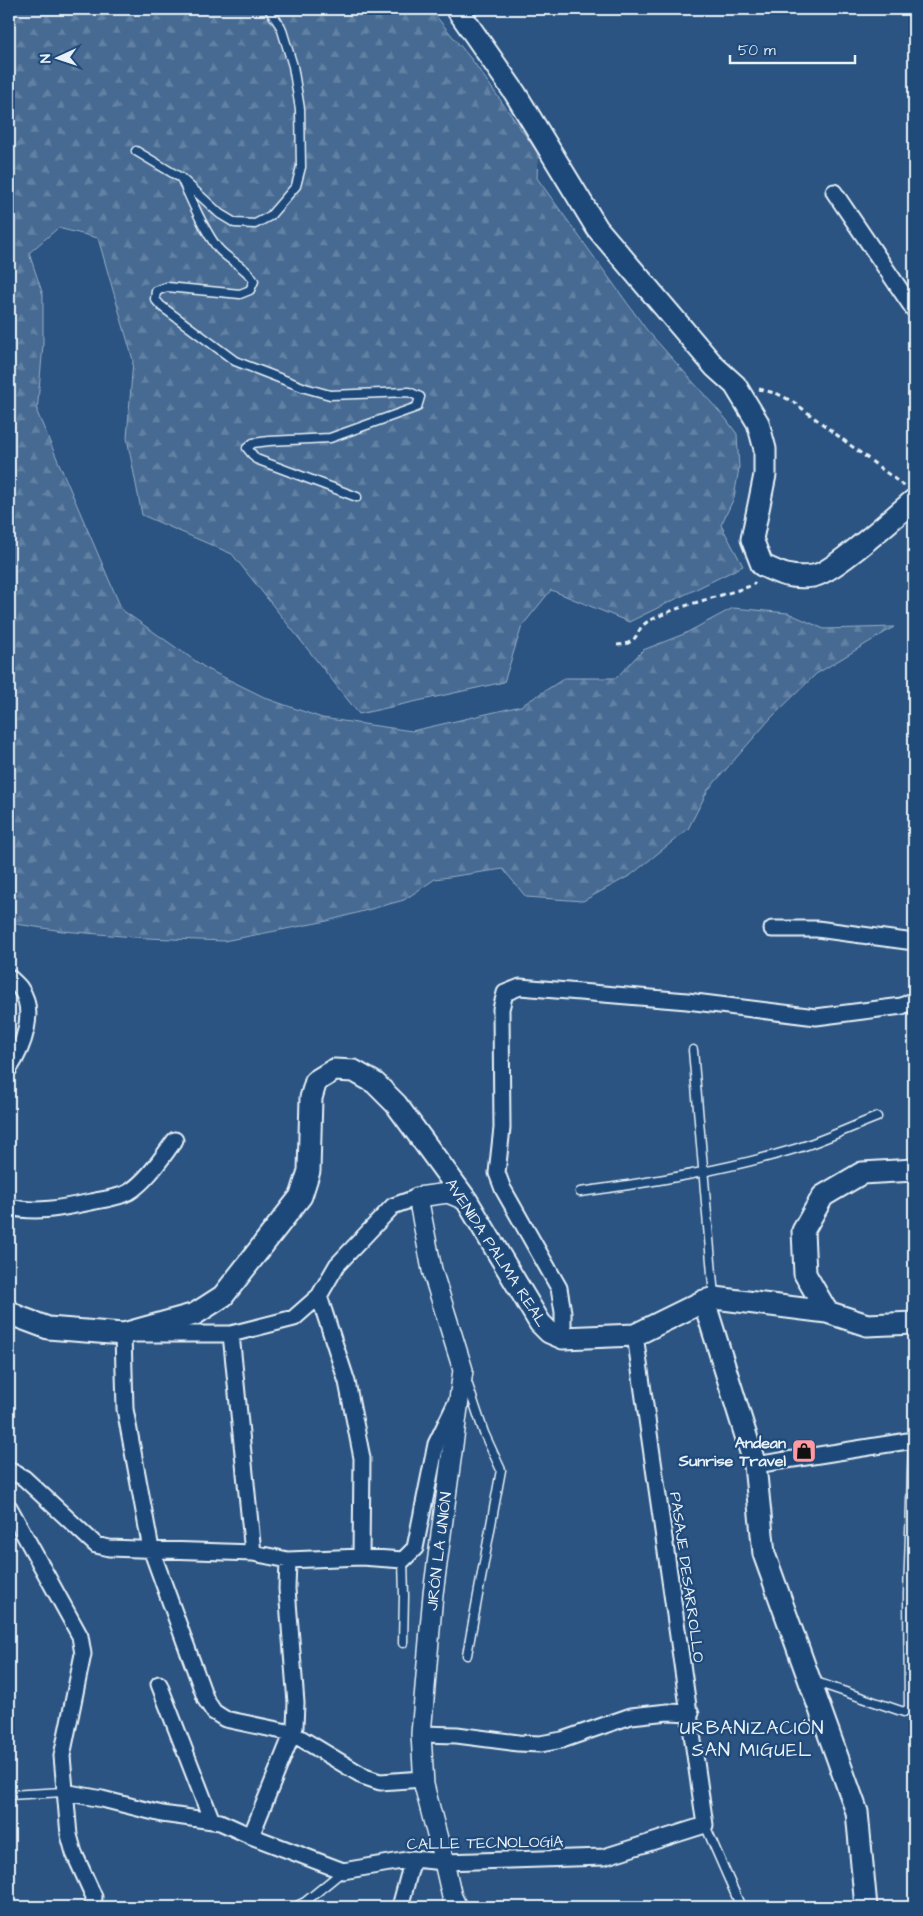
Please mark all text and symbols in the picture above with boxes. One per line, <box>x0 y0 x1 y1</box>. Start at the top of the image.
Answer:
north arrow <box>32 32 82 82</box>
scale bar <box>730 32 856 64</box>
text: 50 m <box>738 40 776 61</box>
text: N <box>36 54 56 64</box>
street label: AVENIDA PALMA REAL <box>440 1174 552 1331</box>
place label: Andean Sunrise Travel <box>678 1432 786 1472</box>
shop icon: Andean Sunrise Travel <box>791 1438 817 1464</box>
street label: PASAJE DESARROLLO <box>664 1490 710 1664</box>
street label: JIRÓN LA UNIÓN <box>421 1491 457 1612</box>
district label: URBANIZACIÓN SAN MIGUEL <box>680 1715 824 1764</box>
street label: CALLE TECNOLOGÍA <box>407 1831 564 1855</box>

